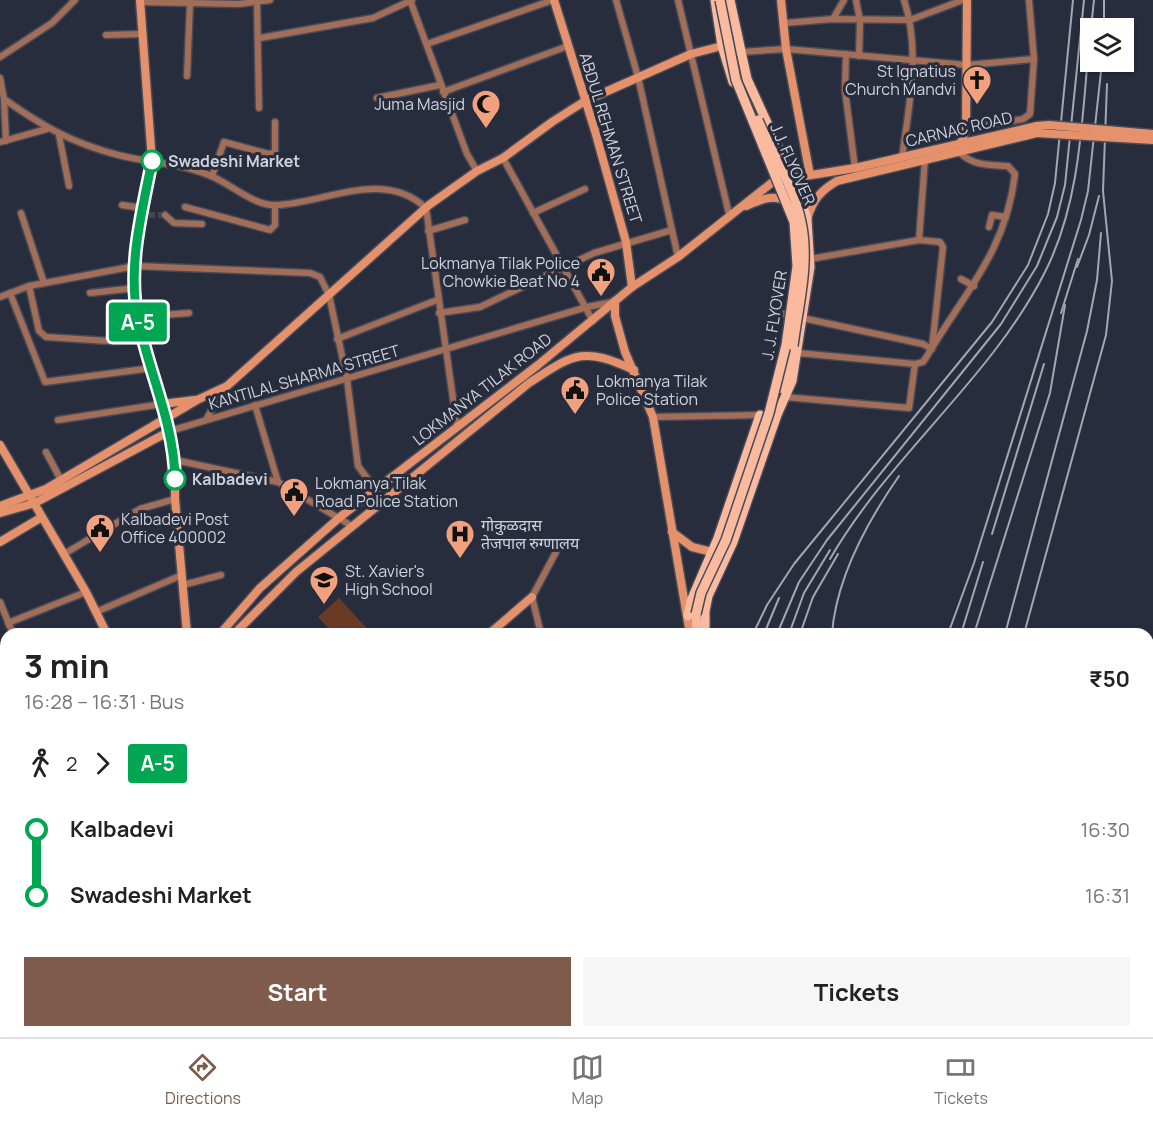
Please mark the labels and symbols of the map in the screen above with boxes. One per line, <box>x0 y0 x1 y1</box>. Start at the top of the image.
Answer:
street label: ABDUL REHMAN STREET <box>575 50 648 227</box>
place label: St Ignatius Church Mandvi <box>845 60 956 100</box>
church icon: St Ignatius Church Mandvi <box>961 64 993 106</box>
mosque icon: Juma Masjid <box>470 88 502 130</box>
place label: Juma Masjid <box>374 93 465 115</box>
street label: CARNAC ROAD <box>903 106 1015 152</box>
street label: J.J. FLYOVER <box>765 120 821 208</box>
marker: Swadeshi Market <box>141 150 163 172</box>
place label: Swadeshi Market <box>168 150 300 172</box>
place label: Lokmanya Tilak Police Chowkie Beat No 4 <box>421 252 580 292</box>
public building icon: Lokmanya Tilak Police Chowkie Beat No 4 <box>585 256 617 298</box>
street label: J. J. FLYOVER <box>756 269 792 361</box>
line badge: A-5 <box>104 302 172 342</box>
street label: LOKMANYA TILAK ROAD <box>408 328 556 450</box>
street label: KANTILAL SHARMA STREET <box>206 339 403 415</box>
place label: Lokmanya Tilak Police Station <box>596 370 708 410</box>
public building icon: Lokmanya Tilak Police Station <box>559 374 591 416</box>
marker: Kalbadevi <box>164 468 186 490</box>
place label: Kalbadevi <box>192 468 268 490</box>
place label: Lokmanya Tilak Road Police Station <box>315 472 458 512</box>
public building icon: Lokmanya Tilak Road Police Station <box>278 476 310 518</box>
place label: Kalbadevi Post Office 400002 <box>121 508 229 548</box>
public building icon: Kalbadevi Post Office 400002 <box>84 512 116 554</box>
place label: गोकुळदास तेजपाल रुग्णालय <box>481 514 580 554</box>
hospital icon: गोकुळदास तेजपाल रुग्णालय <box>444 518 476 560</box>
place label: St. Xavier's High School <box>345 560 433 600</box>
school or university icon: St. Xavier's High School <box>308 564 340 606</box>

